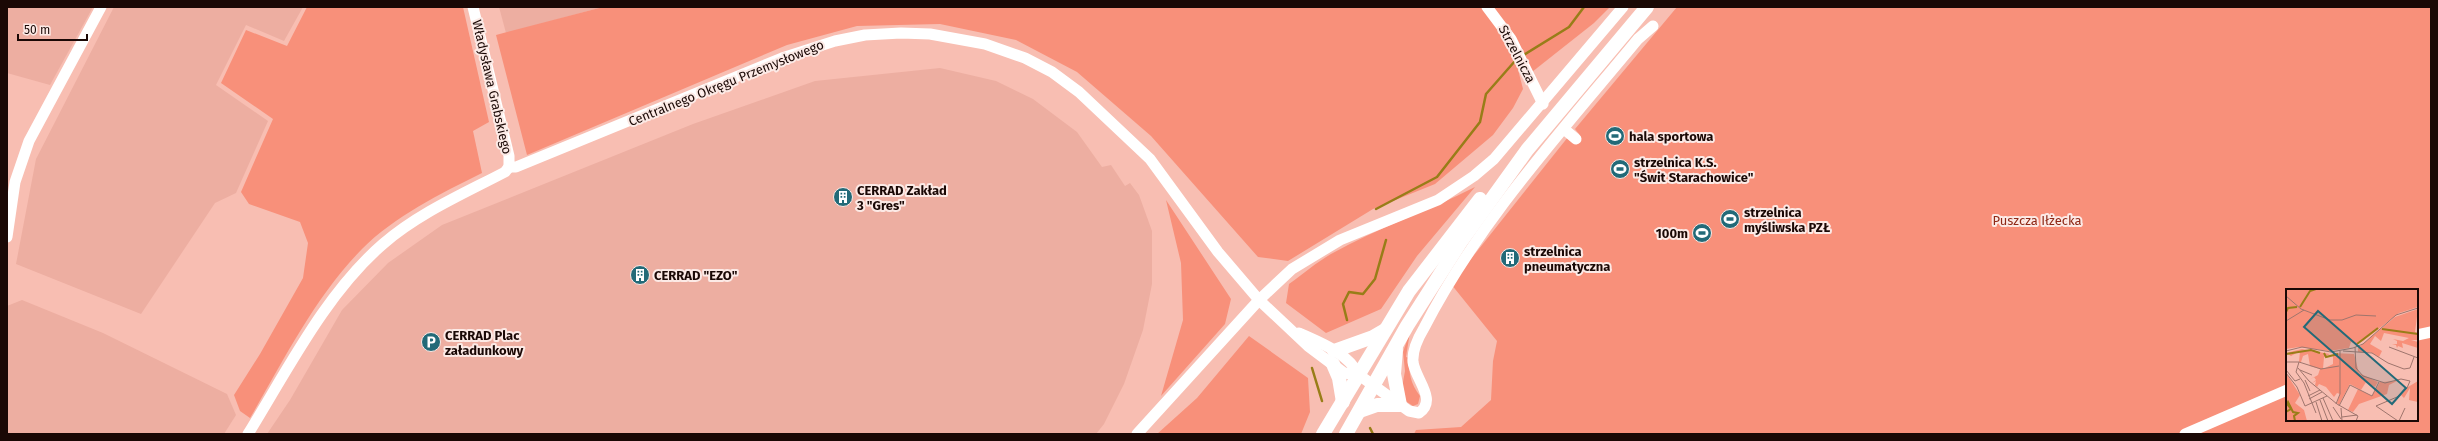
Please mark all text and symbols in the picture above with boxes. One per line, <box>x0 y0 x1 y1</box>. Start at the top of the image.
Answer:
scale bar <box>18 16 87 42</box>
street label: Władysława Grabskiego <box>469 18 515 156</box>
text: 50 m <box>24 23 50 37</box>
street label: Strzelnicza <box>1496 23 1538 85</box>
street label: Centralnego Okręgu Przemysłowego <box>626 37 826 129</box>
sports icon: hala sportowa <box>1604 125 1626 147</box>
place label: hala sportowa <box>1629 129 1713 144</box>
place label: strzelnica K.S. "Świt Starachowice" <box>1634 155 1754 185</box>
sports icon: strzelnica K.S. "Świt Starachowice" <box>1609 158 1631 180</box>
place label: CERRAD Zakład 3 "Gres" <box>856 183 947 213</box>
building icon: CERRAD Zakład 3 "Gres" <box>832 186 854 208</box>
place label: strzelnica myśliwska PZŁ <box>1744 205 1830 235</box>
sports icon: strzelnica myśliwska PZŁ <box>1719 208 1741 230</box>
park label: Puszcza Iłżecka <box>1993 213 2081 228</box>
sports icon: 100m <box>1691 222 1713 244</box>
place label: 100m <box>1656 226 1688 241</box>
place label: strzelnica pneumatyczna <box>1524 244 1610 274</box>
building icon: strzelnica pneumatyczna <box>1499 247 1521 269</box>
building icon: CERRAD "EZO" <box>629 264 651 286</box>
place label: CERRAD "EZO" <box>654 268 738 283</box>
inset map <box>2286 289 2418 421</box>
place label: CERRAD Plac załadunkowy <box>445 328 523 358</box>
parking icon: CERRAD Plac załadunkowy <box>420 331 442 353</box>

